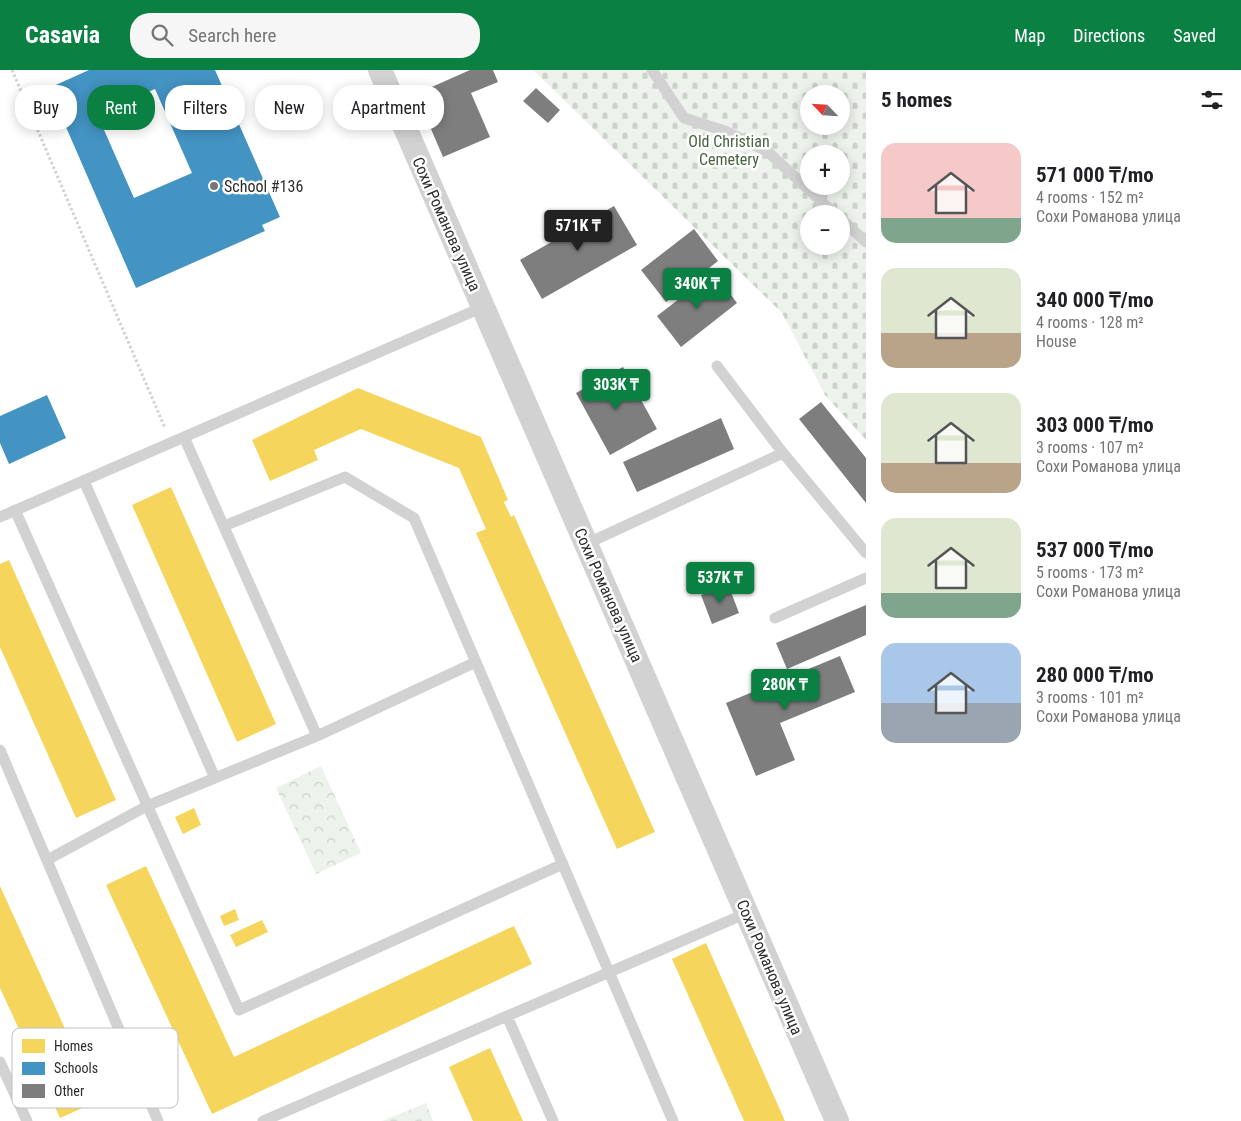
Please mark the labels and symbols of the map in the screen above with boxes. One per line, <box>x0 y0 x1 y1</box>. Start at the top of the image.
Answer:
north arrow <box>800 85 850 135</box>
park label: Old Christian Cemetery <box>688 132 770 169</box>
street label: Сохи Романова улица <box>408 154 485 294</box>
place label: School #136 <box>224 177 303 196</box>
marker: School #136 <box>208 180 220 192</box>
pin: 571K ₸ <box>537 210 619 252</box>
pin: 340K ₸ <box>656 268 738 310</box>
pin: 303K ₸ <box>575 368 657 411</box>
street label: Сохи Романова улица <box>570 525 647 665</box>
pin: 537K ₸ <box>679 562 761 604</box>
pin: 280K ₸ <box>744 668 826 711</box>
street label: Сохи Романова улица <box>732 897 807 1038</box>
legend <box>12 1028 178 1108</box>
text: Homes <box>54 1038 93 1054</box>
text: Schools <box>54 1060 98 1076</box>
text: Other <box>54 1083 84 1099</box>

